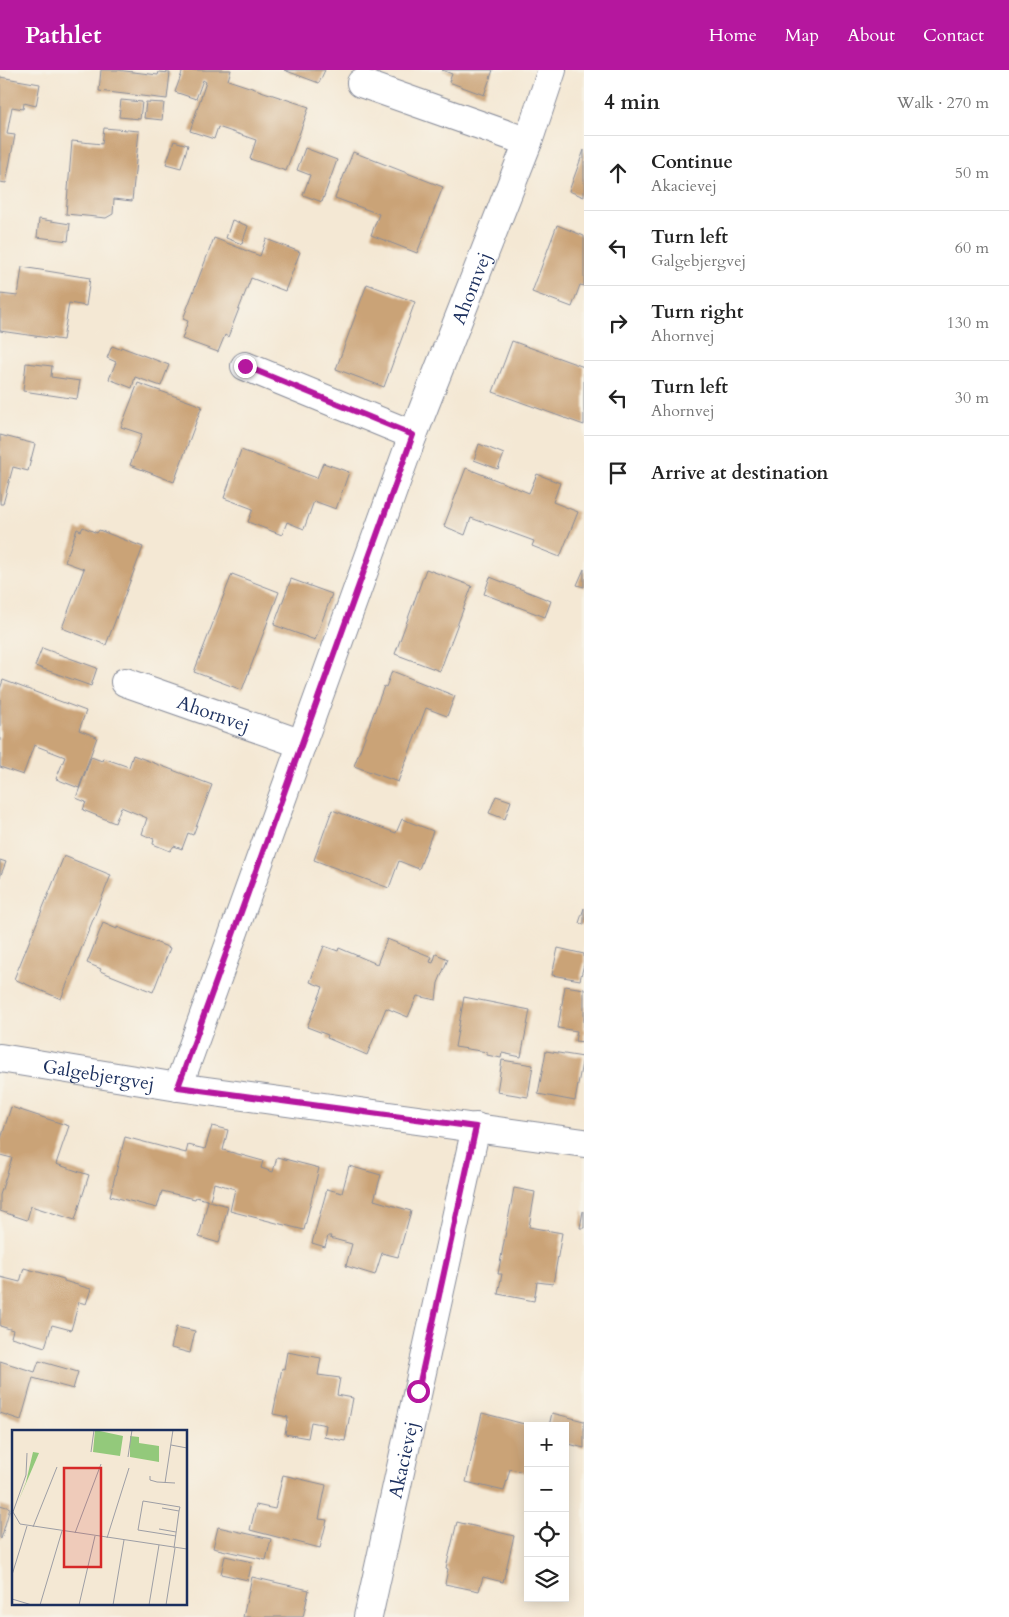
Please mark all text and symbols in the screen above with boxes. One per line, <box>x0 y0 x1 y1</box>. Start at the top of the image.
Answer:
text: Pathlet <box>25 19 102 52</box>
text: Home <box>709 23 757 48</box>
text: Map <box>785 23 819 48</box>
text: About <box>847 23 895 48</box>
text: Contact <box>923 23 984 48</box>
text: 4 min <box>604 88 660 117</box>
text: Walk · 270 m <box>897 92 989 114</box>
text: Continue <box>651 149 733 175</box>
icon: ahead <box>604 159 632 187</box>
text: 50 m <box>955 162 989 184</box>
text: Akacievej <box>651 175 717 197</box>
text: Turn left <box>651 224 728 250</box>
icon: left <box>604 234 632 262</box>
text: 60 m <box>955 237 989 259</box>
street label: Ahornvej <box>446 248 498 328</box>
text: Galgebjergvej <box>651 250 746 272</box>
text: Turn right <box>651 299 743 325</box>
icon: right <box>604 309 632 337</box>
text: 130 m <box>947 312 989 334</box>
text: Ahornvej <box>651 325 715 347</box>
route end <box>234 355 257 378</box>
text: Turn left <box>651 374 728 400</box>
icon: left <box>604 384 632 412</box>
text: 30 m <box>955 387 989 409</box>
text: Ahornvej <box>651 400 715 422</box>
icon: arrive <box>604 459 632 487</box>
text: Arrive at destination <box>651 460 828 486</box>
street label: Ahornvej <box>173 689 253 739</box>
street label: Galgebjergvej <box>41 1053 156 1097</box>
route start <box>407 1380 430 1403</box>
street label: Akacievej <box>383 1419 425 1501</box>
map controls <box>524 1422 569 1602</box>
button: + <box>524 1422 569 1467</box>
inset map <box>12 1430 188 1604</box>
button: − <box>524 1467 569 1512</box>
button: locate <box>524 1512 569 1557</box>
button: layers <box>524 1557 569 1602</box>

